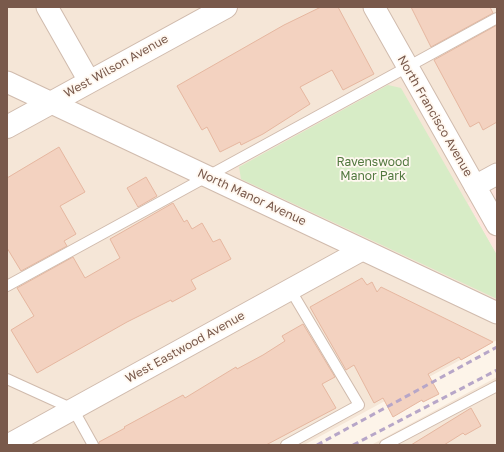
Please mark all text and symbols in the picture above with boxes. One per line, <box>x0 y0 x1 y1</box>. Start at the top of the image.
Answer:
street label: West Wilson Avenue <box>61 31 171 100</box>
street label: North Francisco Avenue <box>395 52 476 179</box>
park label: Ravenswood Manor Park <box>336 154 410 183</box>
street label: North Manor Avenue <box>195 165 309 228</box>
street label: West Eastwood Avenue <box>122 307 247 386</box>

